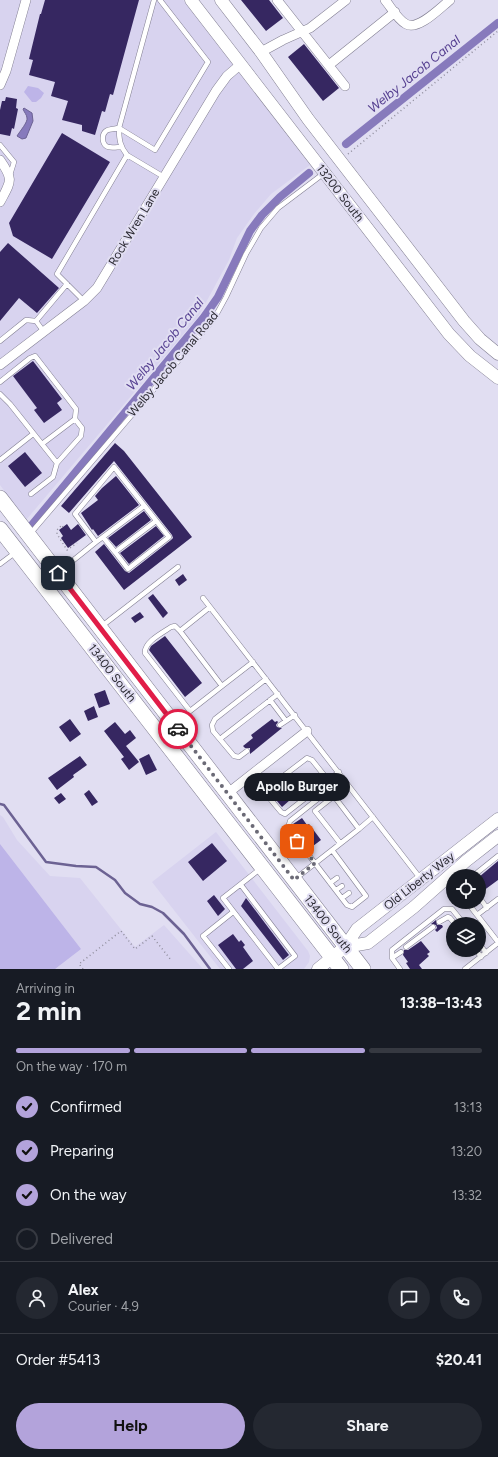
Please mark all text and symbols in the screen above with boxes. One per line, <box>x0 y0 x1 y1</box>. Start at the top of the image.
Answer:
water label: Welby Jacob Canal <box>365 32 463 116</box>
street label: 13200 South <box>313 162 367 225</box>
street label: Rock Wren Lane <box>106 186 163 268</box>
water label: Welby Jacob Canal <box>123 295 207 393</box>
street label: Welby Jacob Canal Road <box>125 309 221 419</box>
pin <box>41 556 75 590</box>
icon: home <box>47 562 69 584</box>
street label: 13400 South <box>85 641 139 705</box>
courier <box>158 709 198 749</box>
icon: car <box>167 718 189 740</box>
callout: Apollo Burger <box>244 773 350 801</box>
text: Apollo Burger <box>256 779 338 794</box>
pin <box>280 824 314 858</box>
icon: bag <box>286 830 308 852</box>
street label: Old Liberty Way <box>381 849 458 913</box>
map controls <box>446 869 486 957</box>
button: locate <box>446 869 486 909</box>
street label: 13400 South <box>301 892 355 956</box>
button: layers <box>446 917 486 957</box>
text: Arriving in <box>16 981 75 996</box>
text: 13:38–13:43 <box>400 994 482 1012</box>
text: 2 min <box>16 995 82 1027</box>
text: On the way · 170 m <box>16 1059 127 1074</box>
icon: check <box>16 1096 38 1118</box>
text: Confirmed <box>50 1098 122 1116</box>
text: 13:13 <box>454 1100 482 1115</box>
icon: check <box>16 1140 38 1162</box>
text: Preparing <box>50 1142 114 1160</box>
text: 13:20 <box>451 1144 482 1159</box>
icon: check <box>16 1184 38 1206</box>
text: On the way <box>50 1186 127 1204</box>
text: 13:32 <box>452 1188 482 1203</box>
text: Delivered <box>50 1230 113 1248</box>
button: person <box>16 1277 58 1319</box>
button: chat <box>388 1277 430 1319</box>
button: phone <box>440 1277 482 1319</box>
text: Alex <box>68 1281 98 1299</box>
text: Courier · 4.9 <box>68 1299 139 1314</box>
text: Order #5413 <box>16 1351 100 1369</box>
text: $20.41 <box>436 1351 482 1369</box>
button: Help <box>16 1403 245 1449</box>
button: Share <box>253 1403 482 1449</box>

